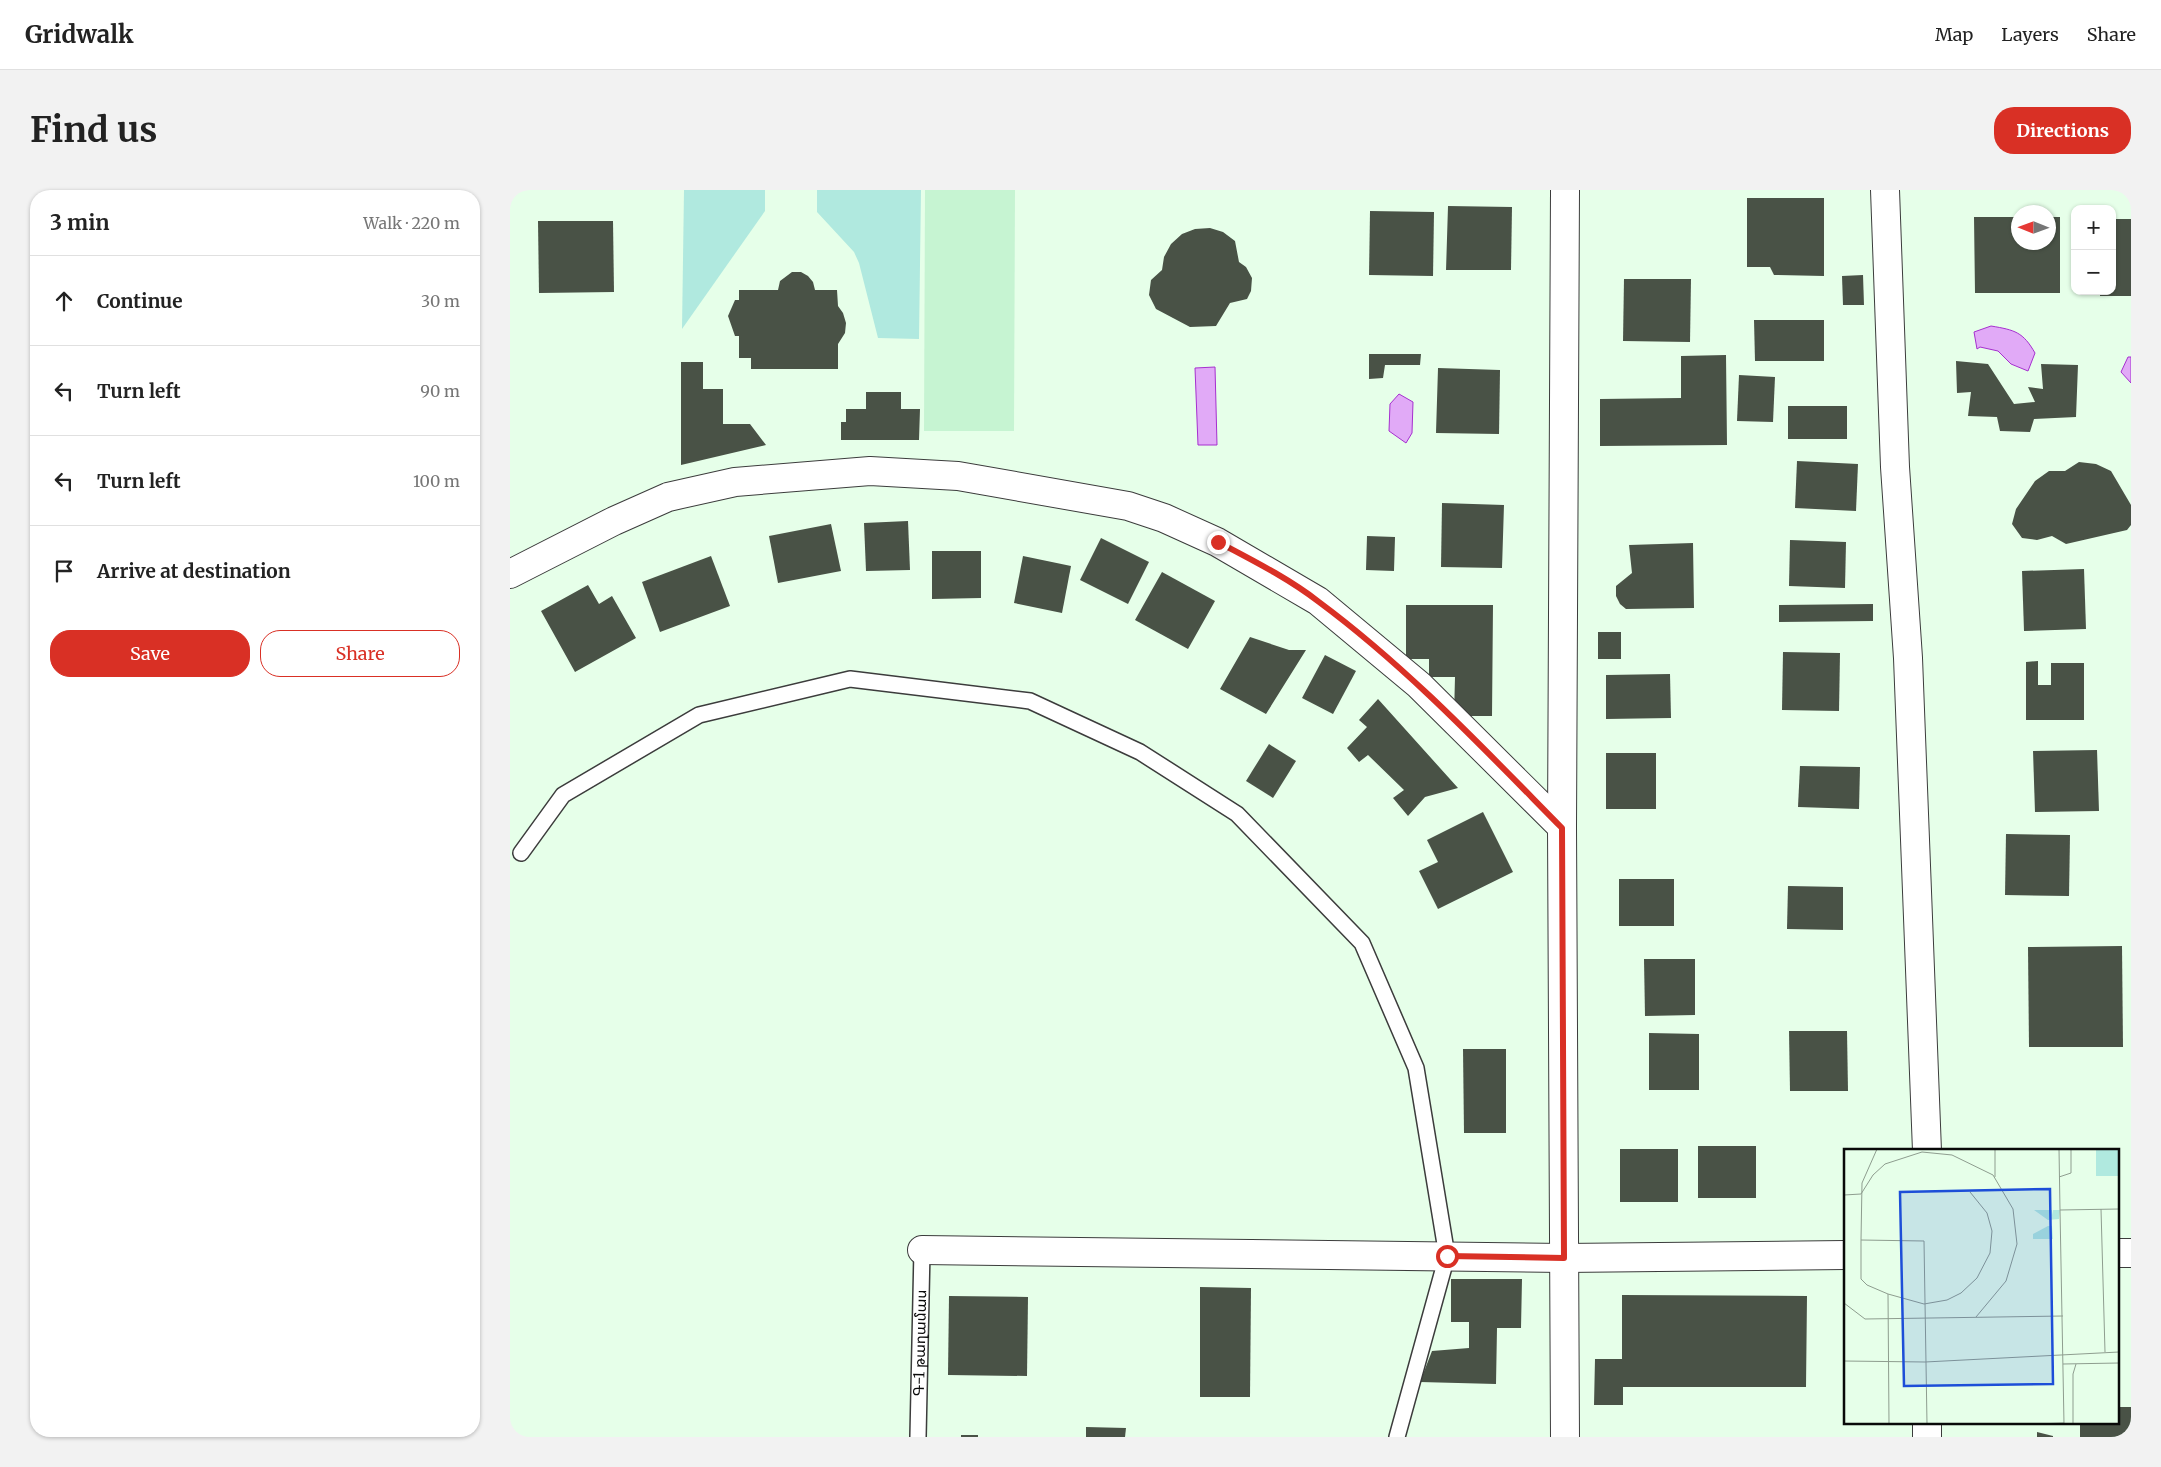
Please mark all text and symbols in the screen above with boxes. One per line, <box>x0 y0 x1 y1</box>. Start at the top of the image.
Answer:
text: Gridwalk <box>25 19 134 50</box>
text: Map <box>1935 23 1973 46</box>
text: Layers <box>2001 23 2059 46</box>
text: Share <box>2087 23 2136 46</box>
button: Directions <box>1994 107 2131 154</box>
text: Find us <box>30 108 157 152</box>
north arrow <box>2011 205 2056 250</box>
map controls <box>2071 205 2116 295</box>
button: + <box>2071 205 2116 250</box>
text: 3 min <box>50 209 109 236</box>
text: Walk · 220 m <box>363 213 460 233</box>
button: − <box>2071 250 2116 295</box>
icon: ahead <box>50 287 78 315</box>
text: Continue <box>97 289 183 313</box>
text: 30 m <box>421 291 460 311</box>
icon: left <box>50 377 78 405</box>
text: Turn left <box>97 379 181 403</box>
text: 90 m <box>420 381 460 401</box>
icon: left <box>50 467 78 495</box>
text: Turn left <box>97 469 181 493</box>
text: 100 m <box>413 471 460 491</box>
route end <box>1207 531 1230 554</box>
icon: arrive <box>50 557 78 585</box>
text: Arrive at destination <box>97 559 291 583</box>
button: Save <box>50 630 250 677</box>
button: Share <box>260 630 460 677</box>
inset map <box>1844 1149 2118 1424</box>
route start <box>1436 1245 1459 1268</box>
street label: Գ-1 թաղամաս <box>909 1289 930 1397</box>

